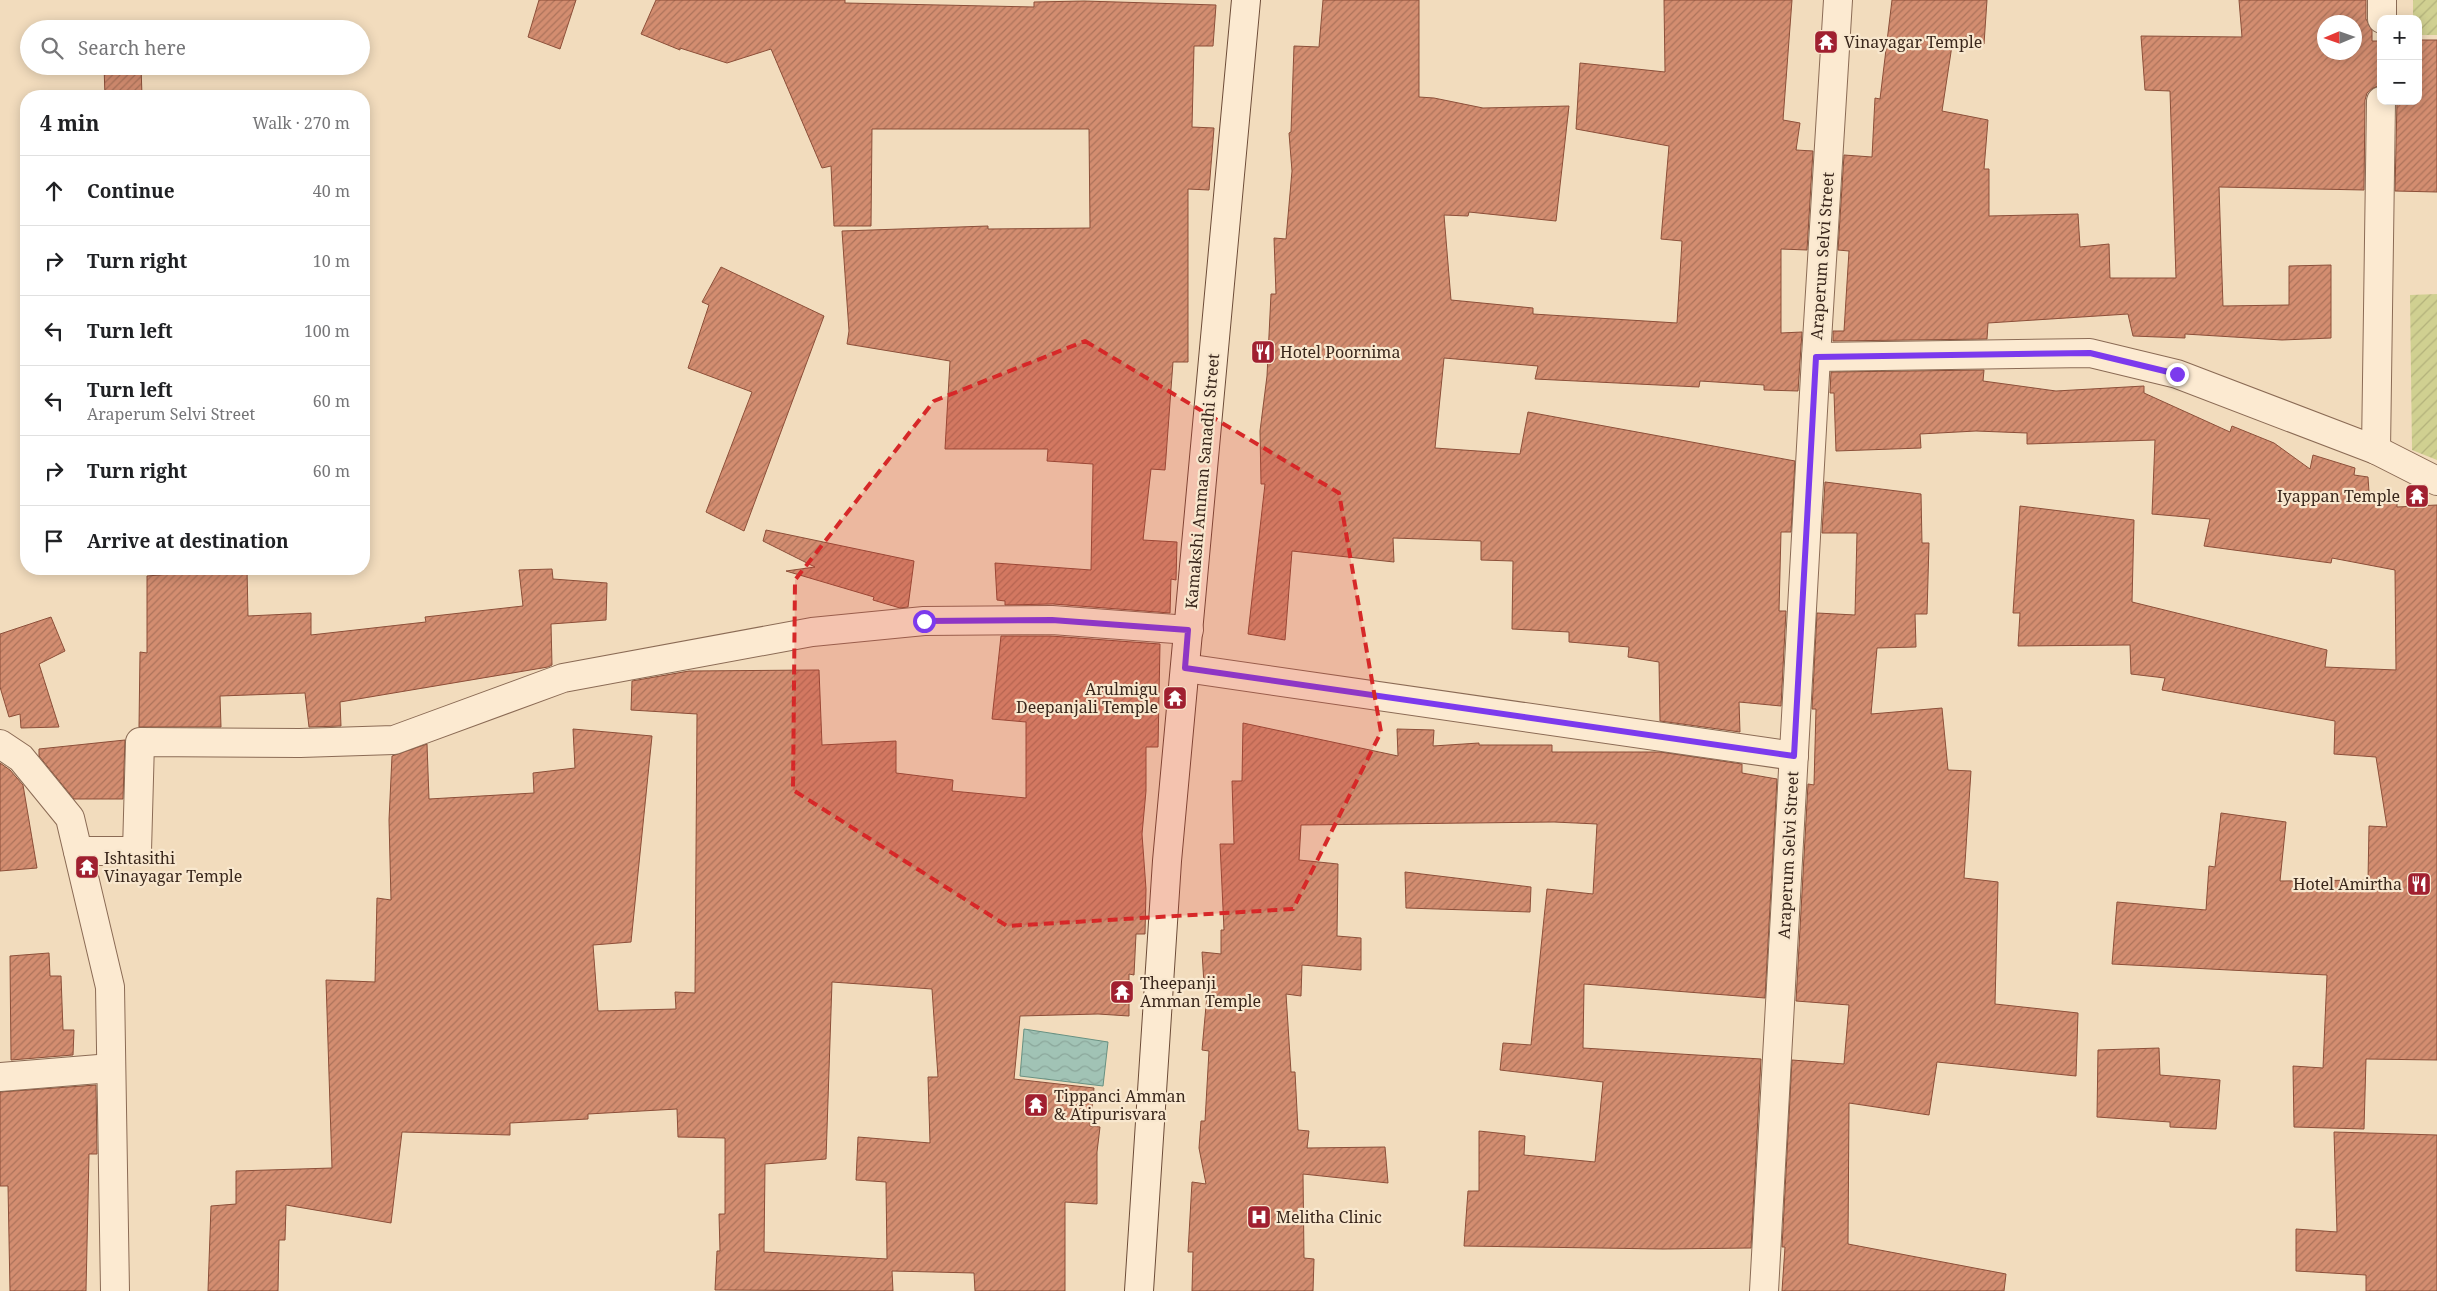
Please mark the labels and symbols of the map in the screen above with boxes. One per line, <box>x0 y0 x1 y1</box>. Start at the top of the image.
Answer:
north arrow <box>2317 15 2362 60</box>
temple icon: Vinayagar Temple <box>1813 29 1839 55</box>
place label: Vinayagar Temple <box>1844 31 1982 53</box>
street label: Araperum Selvi Street <box>1805 171 1839 341</box>
restaurant icon: Hotel Poornima <box>1250 339 1276 365</box>
place label: Hotel Poornima <box>1280 341 1400 363</box>
street label: Kamakshi Amman Sanadhi Street <box>1180 352 1224 610</box>
route end <box>2166 363 2189 386</box>
temple icon: Iyappan Temple <box>2404 483 2430 509</box>
place label: Iyappan Temple <box>2277 485 2400 507</box>
route start <box>913 610 936 633</box>
place label: Arulmigu Deepanjali Temple <box>1016 678 1158 718</box>
temple icon: Arulmigu Deepanjali Temple <box>1162 685 1188 711</box>
street label: Araperum Selvi Street <box>1773 770 1803 940</box>
place label: Ishtasithi Vinayagar Temple <box>104 847 242 887</box>
temple icon: Ishtasithi Vinayagar Temple <box>74 854 100 880</box>
restaurant icon: Hotel Amirtha <box>2406 871 2432 897</box>
place label: Hotel Amirtha <box>2293 873 2402 895</box>
place label: Theepanji Amman Temple <box>1140 972 1261 1012</box>
temple icon: Theepanji Amman Temple <box>1109 979 1135 1005</box>
place label: Tippanci Amman & Atipurisvara <box>1054 1085 1186 1125</box>
temple icon: Tippanci Amman & Atipurisvara <box>1023 1092 1049 1118</box>
hospital icon: Melitha Clinic <box>1246 1204 1272 1230</box>
place label: Melitha Clinic <box>1276 1206 1382 1228</box>

